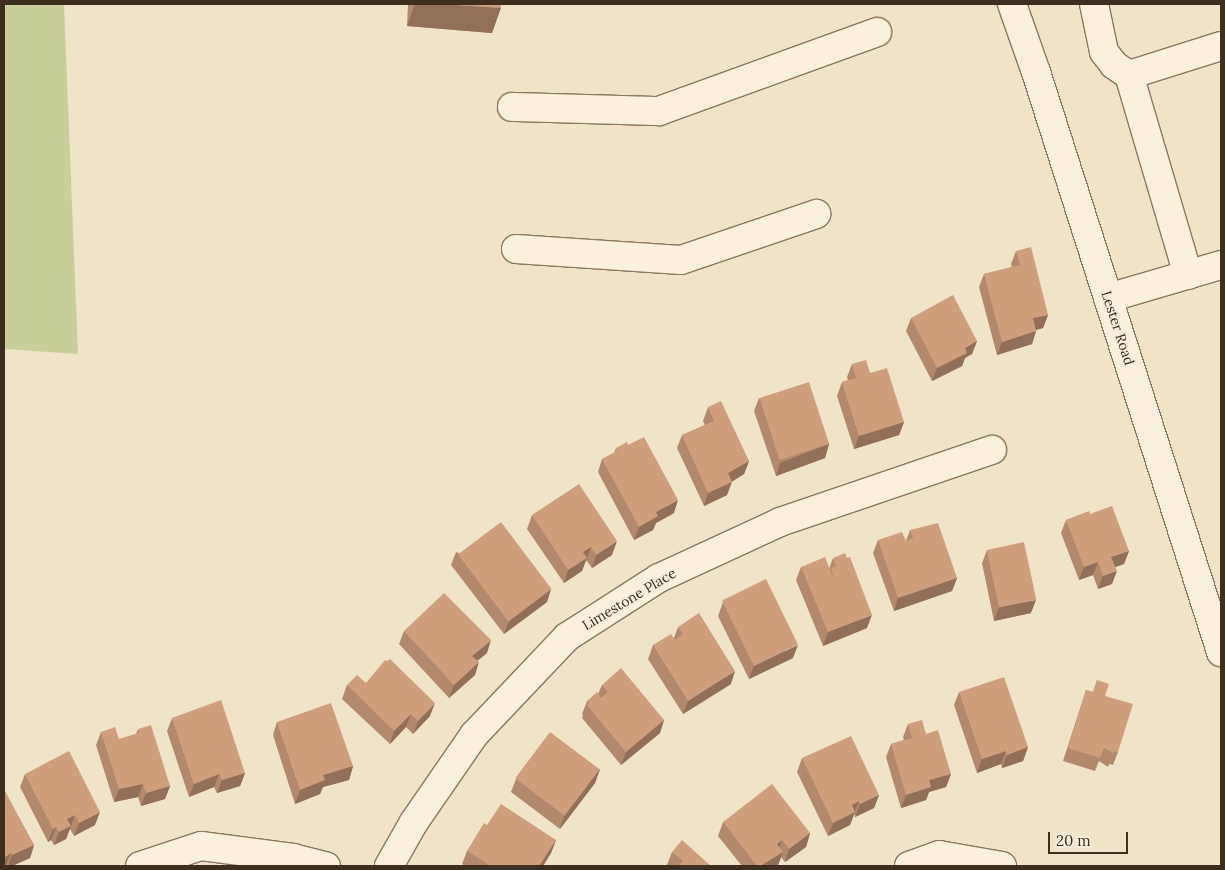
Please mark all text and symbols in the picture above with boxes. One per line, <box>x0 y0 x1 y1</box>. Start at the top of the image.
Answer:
street label: Lester Road <box>1098 289 1138 367</box>
street label: Limestone Place <box>579 564 679 634</box>
scale bar <box>1050 822 1130 854</box>
text: 20 m <box>1056 831 1091 850</box>

